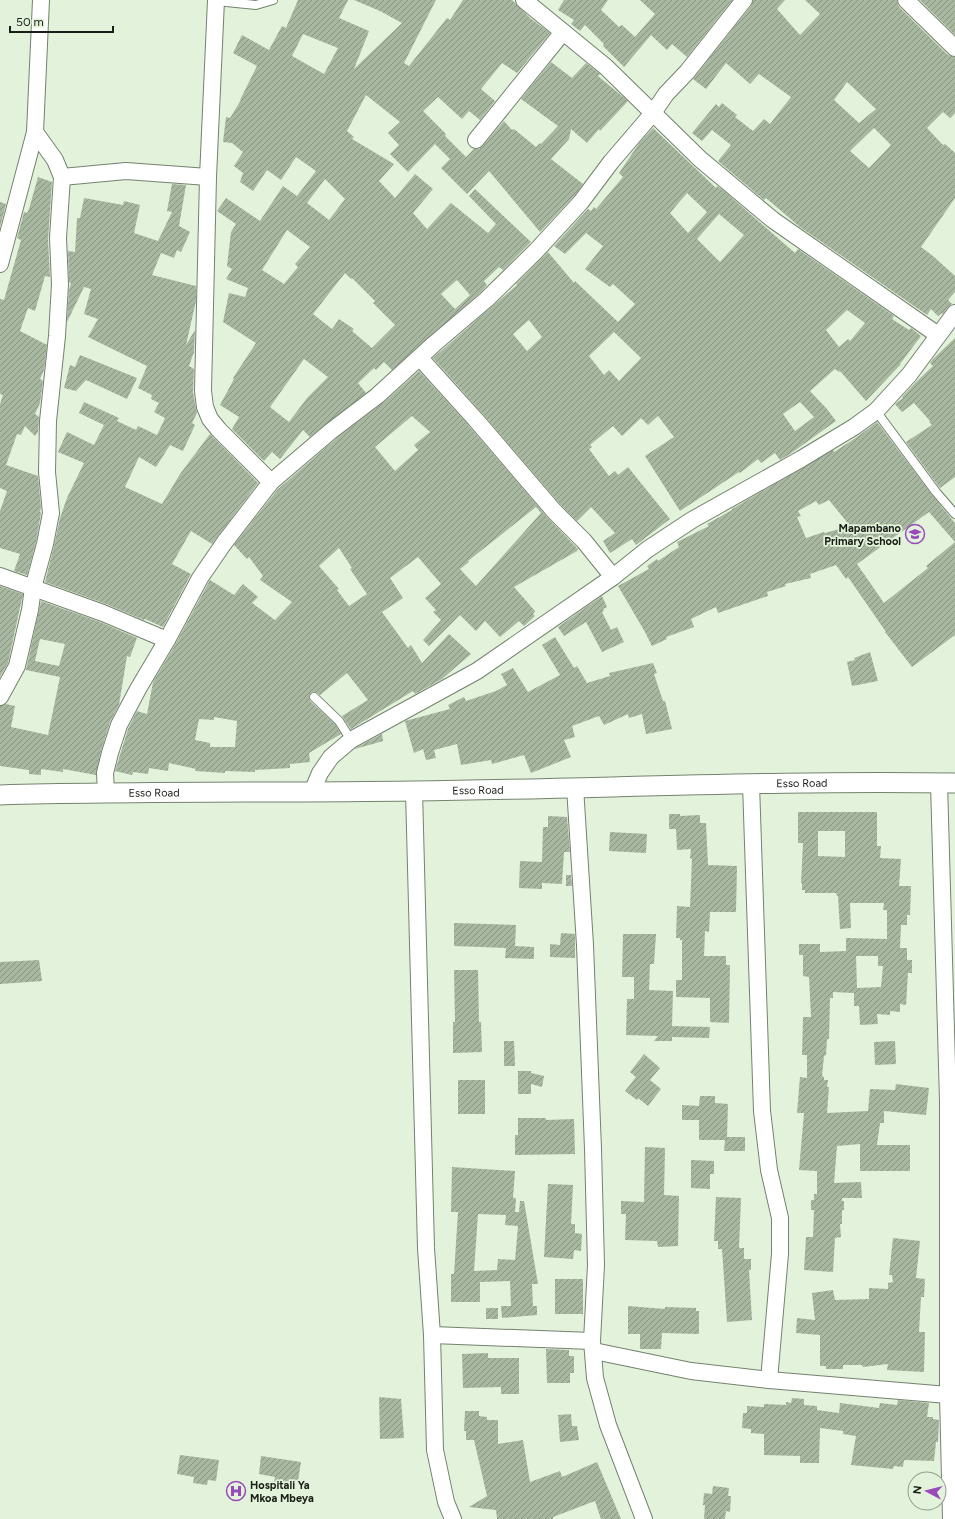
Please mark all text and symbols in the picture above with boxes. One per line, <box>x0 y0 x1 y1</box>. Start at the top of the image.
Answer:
scale bar <box>10 8 113 34</box>
text: 50 m <box>16 15 44 29</box>
place label: Mapambano Primary School <box>824 522 902 548</box>
school or university icon: Mapambano Primary School <box>904 523 926 545</box>
street label: Esso Road <box>776 777 828 790</box>
street label: Esso Road <box>452 783 504 797</box>
street label: Esso Road <box>128 786 180 800</box>
north arrow <box>907 1471 947 1511</box>
place label: Hospitali Ya Mkoa Mbeya <box>250 1479 314 1505</box>
hospital icon: Hospitali Ya Mkoa Mbeya <box>225 1480 247 1502</box>
text: N <box>911 1485 925 1495</box>

